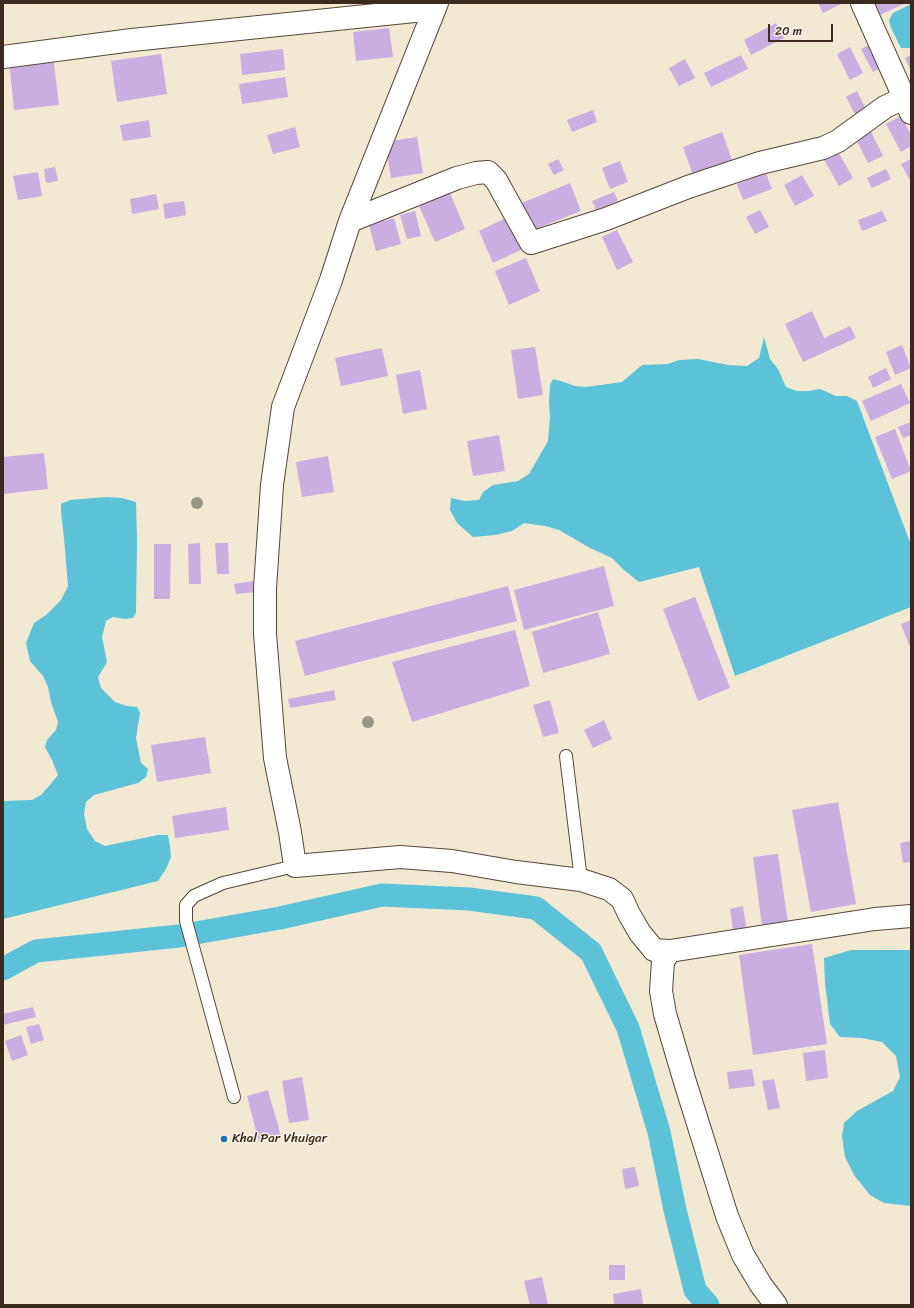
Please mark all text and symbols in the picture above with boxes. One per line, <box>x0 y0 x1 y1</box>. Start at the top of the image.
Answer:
scale bar <box>770 16 835 42</box>
text: 20 m <box>775 20 802 42</box>
place label: Khal Par Vhuigar <box>232 1131 327 1147</box>
marker: Khal Par Vhuigar <box>219 1134 229 1144</box>

